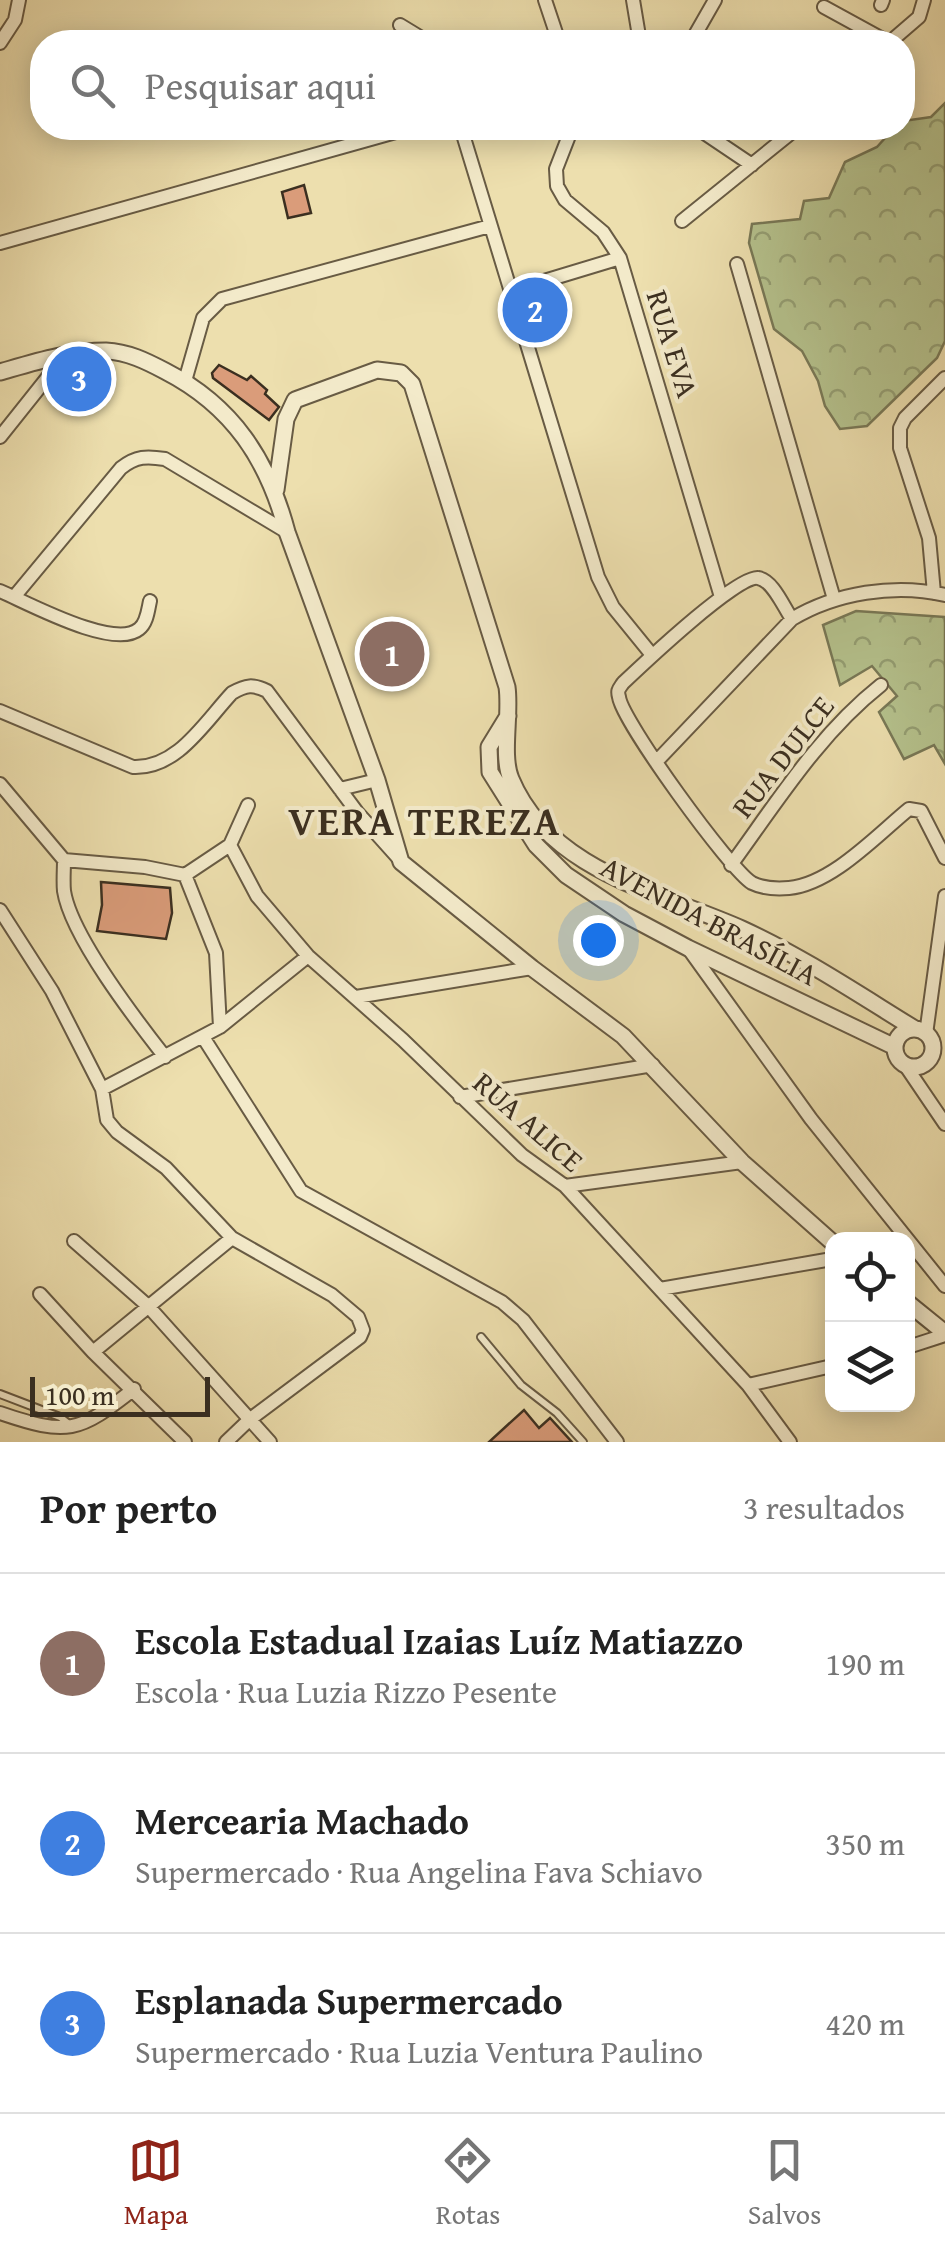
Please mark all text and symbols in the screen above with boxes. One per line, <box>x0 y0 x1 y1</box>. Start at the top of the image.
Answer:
search box <box>30 30 915 140</box>
text: Pesquisar aqui <box>145 57 376 113</box>
icon: search <box>65 58 120 113</box>
pin: 2 <box>502 272 568 348</box>
street label: RUA EVA <box>636 284 710 403</box>
pin: 3 <box>46 342 112 416</box>
pin: 1 <box>360 616 424 692</box>
street label: RUA DULCE <box>720 686 844 827</box>
district label: VERA TEREZA <box>288 791 562 850</box>
street label: AVENIDA BRASÍLIA <box>593 844 826 996</box>
your location <box>573 915 624 966</box>
street label: RUA ALICE <box>464 1061 594 1182</box>
map controls <box>825 1232 915 1412</box>
button: locate <box>825 1232 915 1322</box>
button: layers <box>825 1322 915 1412</box>
scale bar <box>30 1372 210 1416</box>
text: 100 m <box>45 1374 114 1415</box>
text: Por perto <box>40 1477 217 1538</box>
text: 3 resultados <box>743 1484 905 1531</box>
text: Escola Estadual Izaias Luíz Matiazzo <box>135 1612 743 1668</box>
text: 1 <box>64 1640 81 1687</box>
text: 190 m <box>826 1640 905 1687</box>
text: Escola · Rua Luzia Rizzo Pesente <box>135 1668 557 1715</box>
text: Mercearia Machado <box>135 1792 469 1848</box>
text: 2 <box>64 1820 81 1867</box>
text: 350 m <box>826 1820 905 1867</box>
text: Supermercado · Rua Angelina Fava Schiavo <box>135 1848 703 1895</box>
text: Esplanada Supermercado <box>135 1972 563 2028</box>
text: 3 <box>64 2000 81 2047</box>
text: 420 m <box>826 2000 905 2047</box>
text: Supermercado · Rua Luzia Ventura Paulino <box>135 2028 703 2075</box>
tab: Mapa <box>124 2133 188 2234</box>
tab: Rotas <box>436 2133 500 2234</box>
tab: Salvos <box>748 2133 821 2234</box>

